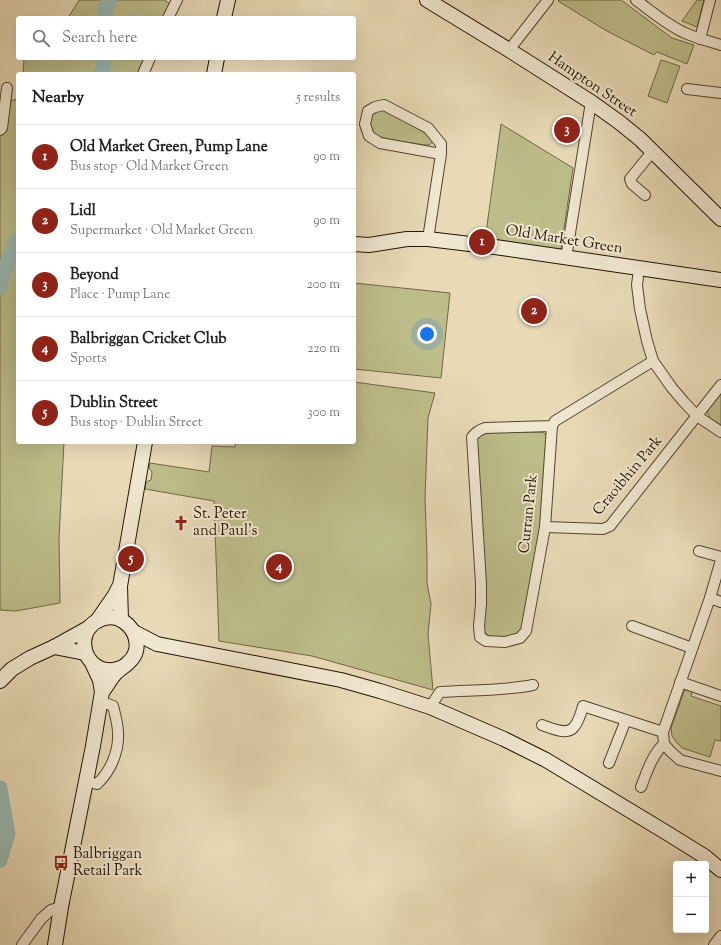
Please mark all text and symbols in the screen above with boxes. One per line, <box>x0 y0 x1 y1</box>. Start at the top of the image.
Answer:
search box <box>16 16 356 60</box>
icon: search <box>30 27 52 49</box>
text: Search here <box>62 28 137 49</box>
street label: Hampton Street <box>543 47 641 123</box>
text: Nearby <box>32 86 84 110</box>
text: 5 results <box>296 89 340 107</box>
pin: 3 <box>554 115 580 145</box>
text: Old Market Green, Pump Lane <box>70 137 268 158</box>
text: 1 <box>43 148 47 166</box>
text: 90 m <box>313 148 340 166</box>
text: Bus stop · Old Market Green <box>70 158 229 176</box>
text: Lidl <box>70 201 96 222</box>
text: 2 <box>42 212 48 230</box>
text: 90 m <box>313 212 340 230</box>
street label: Old Market Green <box>504 220 624 260</box>
text: Supermarket · Old Market Green <box>70 222 253 240</box>
pin: 1 <box>469 227 495 257</box>
text: Beyond <box>70 265 119 286</box>
text: 3 <box>42 276 48 294</box>
text: 200 m <box>307 276 340 294</box>
text: Place · Pump Lane <box>70 286 170 304</box>
pin: 2 <box>521 296 547 326</box>
your location <box>417 324 437 344</box>
text: Balbriggan Cricket Club <box>70 329 227 350</box>
text: 4 <box>42 340 48 358</box>
text: 220 m <box>307 340 340 358</box>
text: Sports <box>70 350 107 368</box>
text: Dublin Street <box>70 393 158 414</box>
text: 5 <box>43 404 47 422</box>
text: 300 m <box>308 404 340 422</box>
text: Bus stop · Dublin Street <box>70 414 202 432</box>
street label: Craoibhin Park <box>588 432 668 520</box>
street label: Curran Park <box>514 473 544 555</box>
place label: St. Peter and Paul's <box>193 504 257 542</box>
church icon: St. Peter and Paul's <box>172 514 190 532</box>
pin: 5 <box>118 544 144 574</box>
pin: 4 <box>266 552 292 582</box>
place label: Balbriggan Retail Park <box>73 844 143 882</box>
bus stop icon: Balbriggan Retail Park <box>52 854 70 872</box>
map controls <box>673 861 709 933</box>
button: + <box>673 861 709 897</box>
button: − <box>673 897 709 933</box>

